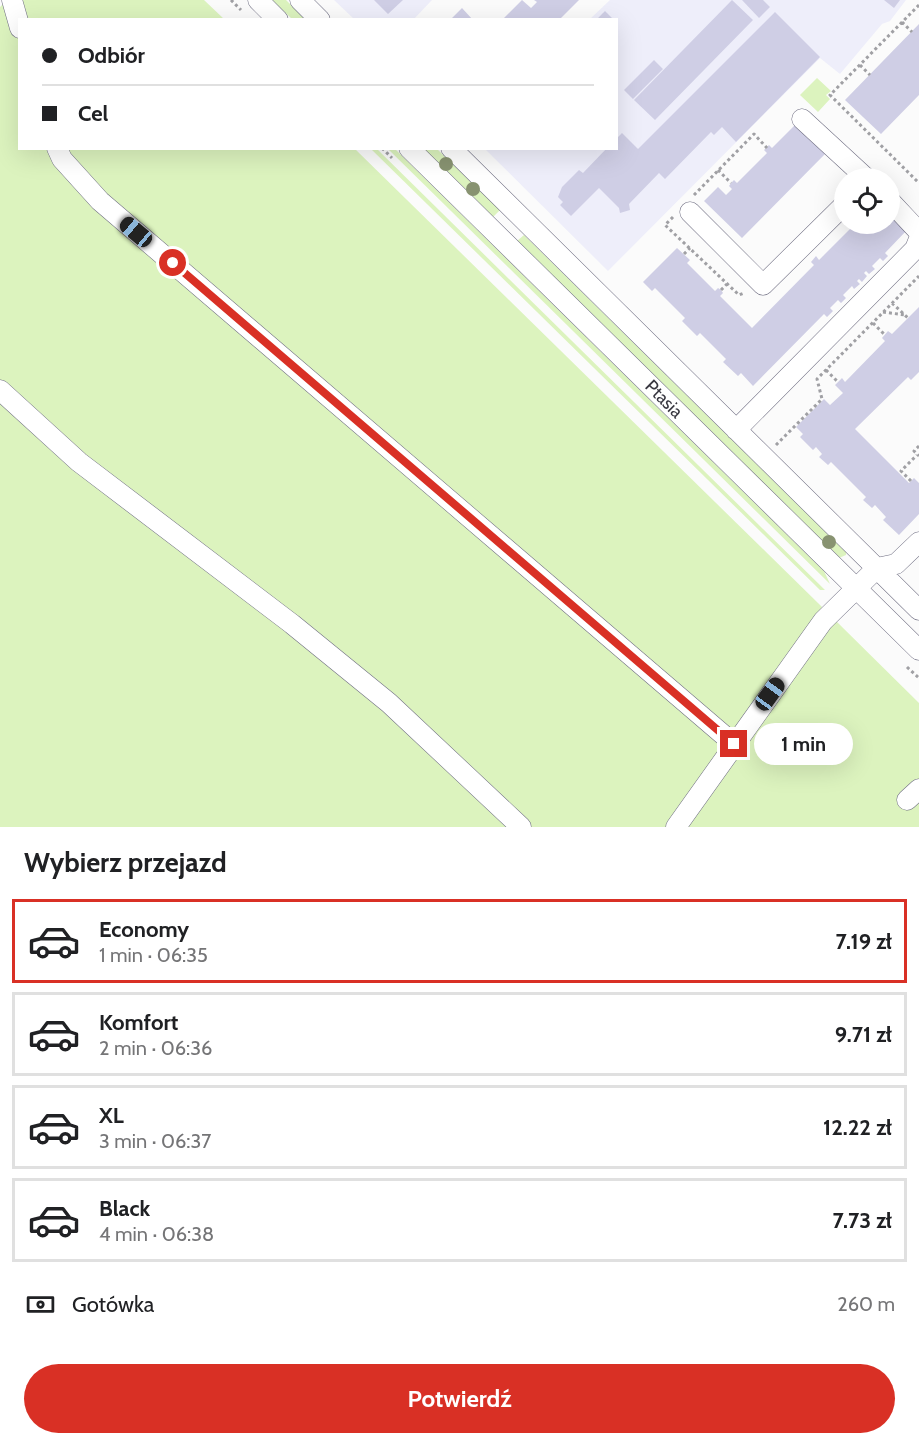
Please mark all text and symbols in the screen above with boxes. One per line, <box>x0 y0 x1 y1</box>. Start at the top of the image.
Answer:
text: Odbiór <box>78 42 145 69</box>
text: Cel <box>78 100 108 127</box>
map controls <box>834 168 900 234</box>
button: locate <box>834 168 900 234</box>
car <box>116 214 156 250</box>
route start <box>159 249 186 276</box>
street label: Ptasia <box>640 375 688 423</box>
car <box>752 674 788 714</box>
callout: 1 min <box>755 723 854 765</box>
route end <box>720 730 747 757</box>
text: 1 min <box>781 732 826 756</box>
text: Wybierz przejazd <box>24 846 227 879</box>
icon: car <box>27 914 81 968</box>
text: Economy <box>99 916 189 943</box>
text: 7.19 zł <box>836 928 892 955</box>
text: 1 min · 06:35 <box>99 943 208 967</box>
icon: car <box>27 1007 81 1061</box>
text: Komfort <box>99 1009 178 1036</box>
text: 9.71 zł <box>835 1021 892 1048</box>
text: 2 min · 06:36 <box>99 1036 212 1060</box>
icon: car <box>27 1100 81 1154</box>
text: XL <box>99 1102 124 1129</box>
text: 12.22 zł <box>823 1114 892 1141</box>
text: 3 min · 06:37 <box>99 1129 211 1153</box>
icon: car <box>27 1193 81 1247</box>
text: Black <box>99 1195 150 1222</box>
text: 7.73 zł <box>833 1207 892 1234</box>
text: 4 min · 06:38 <box>99 1222 214 1246</box>
icon: cash <box>24 1288 57 1321</box>
text: Gotówka <box>72 1291 154 1318</box>
text: 260 m <box>837 1292 895 1316</box>
button: Potwierdź <box>24 1364 895 1433</box>

